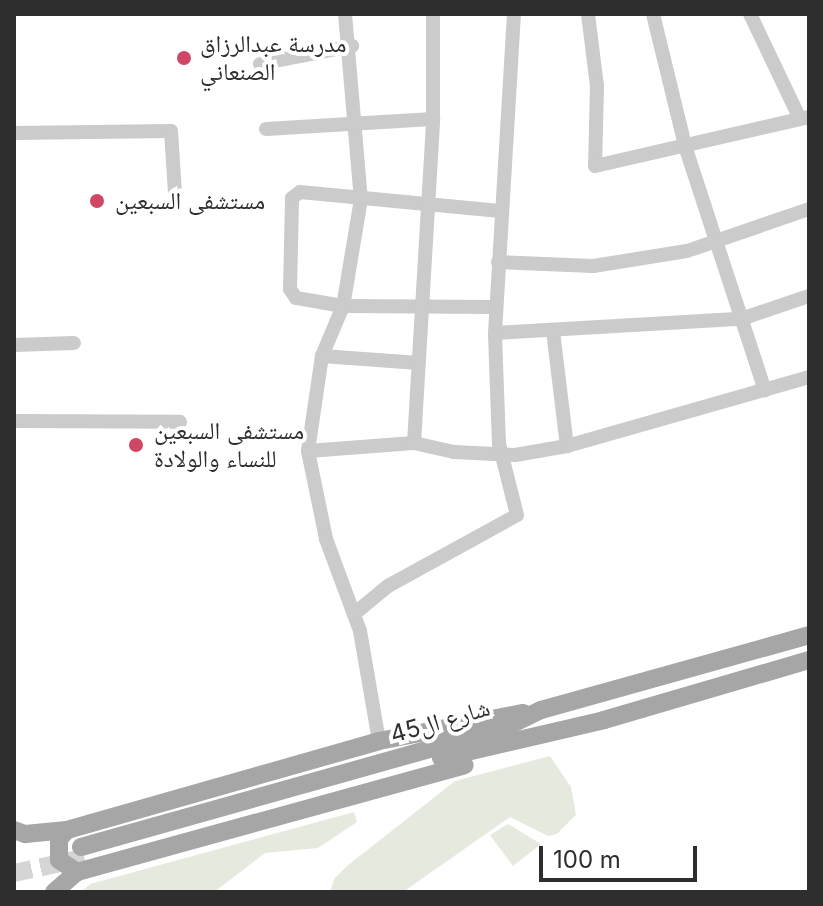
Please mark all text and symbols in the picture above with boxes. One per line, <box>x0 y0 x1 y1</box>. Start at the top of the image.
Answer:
place label: مدرسة عبدالرزاق الصنعاني <box>200 30 346 86</box>
marker: مدرسة عبدالرزاق الصنعاني <box>175 49 193 67</box>
place label: مستشفى السبعين <box>115 187 265 215</box>
marker: مستشفى السبعين <box>86 190 108 212</box>
place label: مستشفى السبعين للنساء والولادة <box>154 417 304 473</box>
marker: مستشفى السبعين للنساء والولادة <box>125 434 147 456</box>
street label: شارع ال45 <box>387 693 493 749</box>
scale bar <box>543 830 701 880</box>
text: 100 m <box>553 845 621 874</box>

